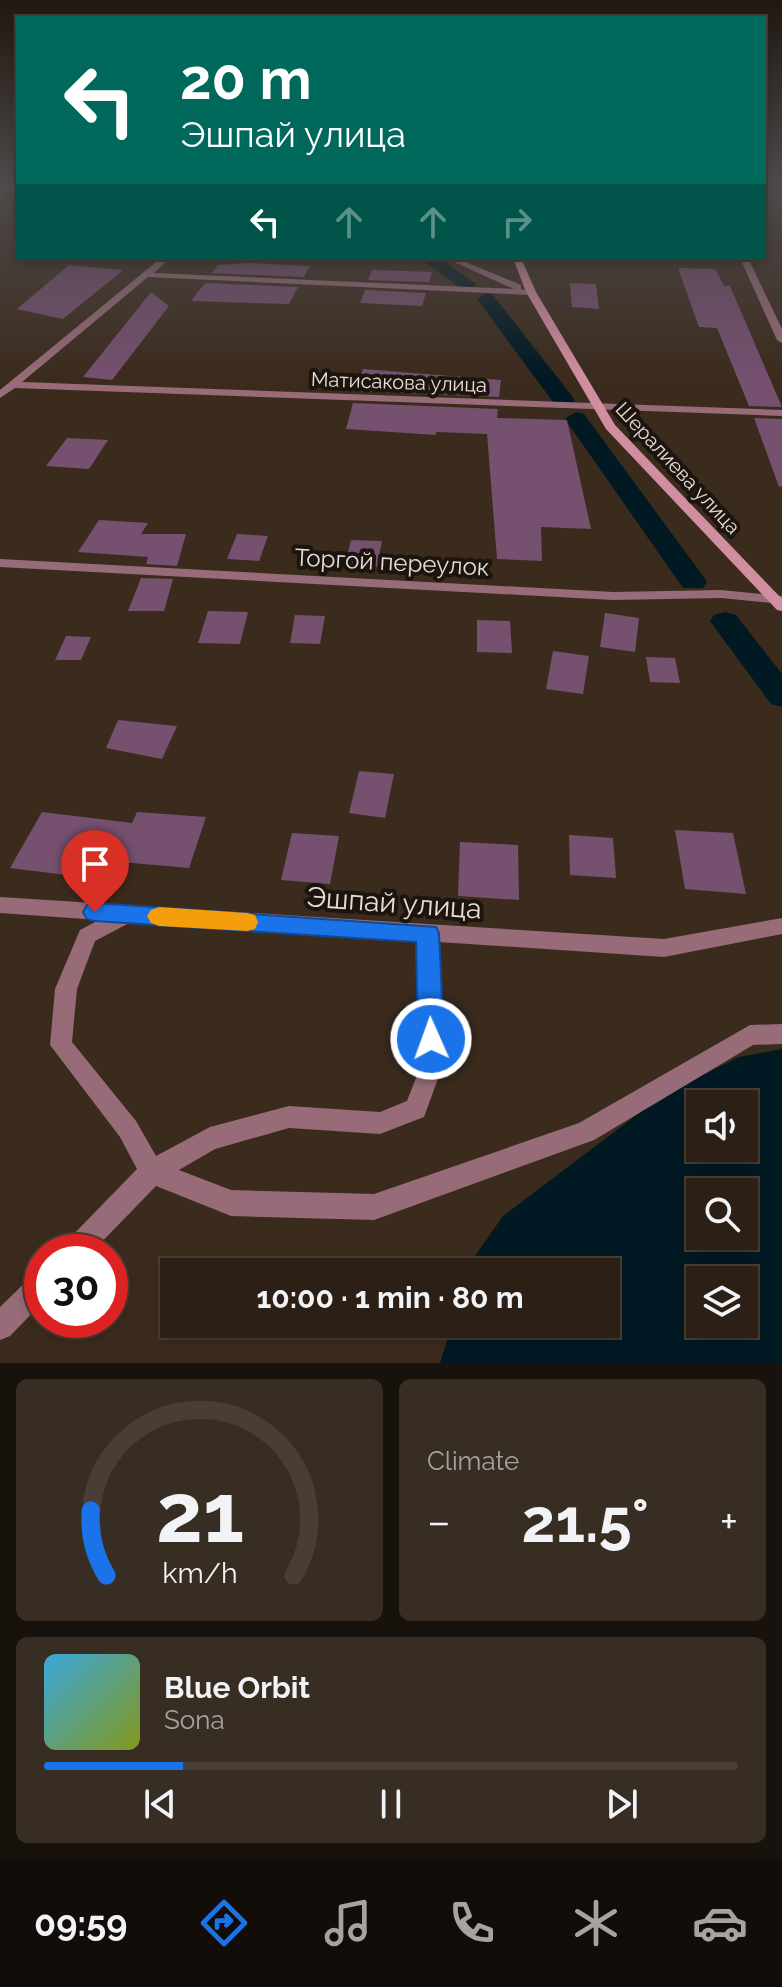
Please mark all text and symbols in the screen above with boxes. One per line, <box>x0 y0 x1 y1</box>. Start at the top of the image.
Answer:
text: 20 m <box>180 46 312 112</box>
icon: left <box>48 48 152 152</box>
text: Эшпай улица <box>180 113 406 155</box>
icon: left <box>243 200 287 244</box>
icon: ahead <box>327 200 371 244</box>
icon: ahead <box>411 200 455 244</box>
icon: right <box>495 200 539 244</box>
street label: Матисакова улица <box>311 367 487 397</box>
street label: Шералиева улица <box>611 397 745 539</box>
street label: Торгой переулок <box>294 542 490 582</box>
pin <box>61 830 129 912</box>
icon: arrive <box>73 842 117 886</box>
street label: Эшпай улица <box>305 880 483 926</box>
position arrow <box>389 997 473 1081</box>
map controls <box>686 1090 758 1338</box>
button: sound <box>686 1090 758 1162</box>
button: search <box>686 1178 758 1250</box>
speed limit sign: 30 <box>24 1234 128 1338</box>
button: layers <box>686 1266 758 1338</box>
text: 10:00 · 1 min · 80 m <box>256 1280 524 1315</box>
text: Climate <box>427 1446 519 1476</box>
text: 21 <box>155 1464 244 1561</box>
text: 21.5° <box>522 1486 649 1556</box>
text: − <box>427 1496 451 1547</box>
text: + <box>720 1496 738 1547</box>
text: km/h <box>162 1556 237 1590</box>
text: Blue Orbit <box>164 1670 310 1705</box>
text: Sona <box>164 1705 225 1735</box>
icon: previous <box>138 1782 182 1826</box>
icon: pause <box>369 1782 413 1826</box>
icon: next <box>600 1782 644 1826</box>
icon: directions <box>196 1895 252 1951</box>
icon: music <box>320 1895 376 1951</box>
icon: phone <box>444 1895 500 1951</box>
icon: climate <box>568 1895 624 1951</box>
icon: car <box>692 1895 748 1951</box>
text: 09:59 <box>34 1902 127 1944</box>

